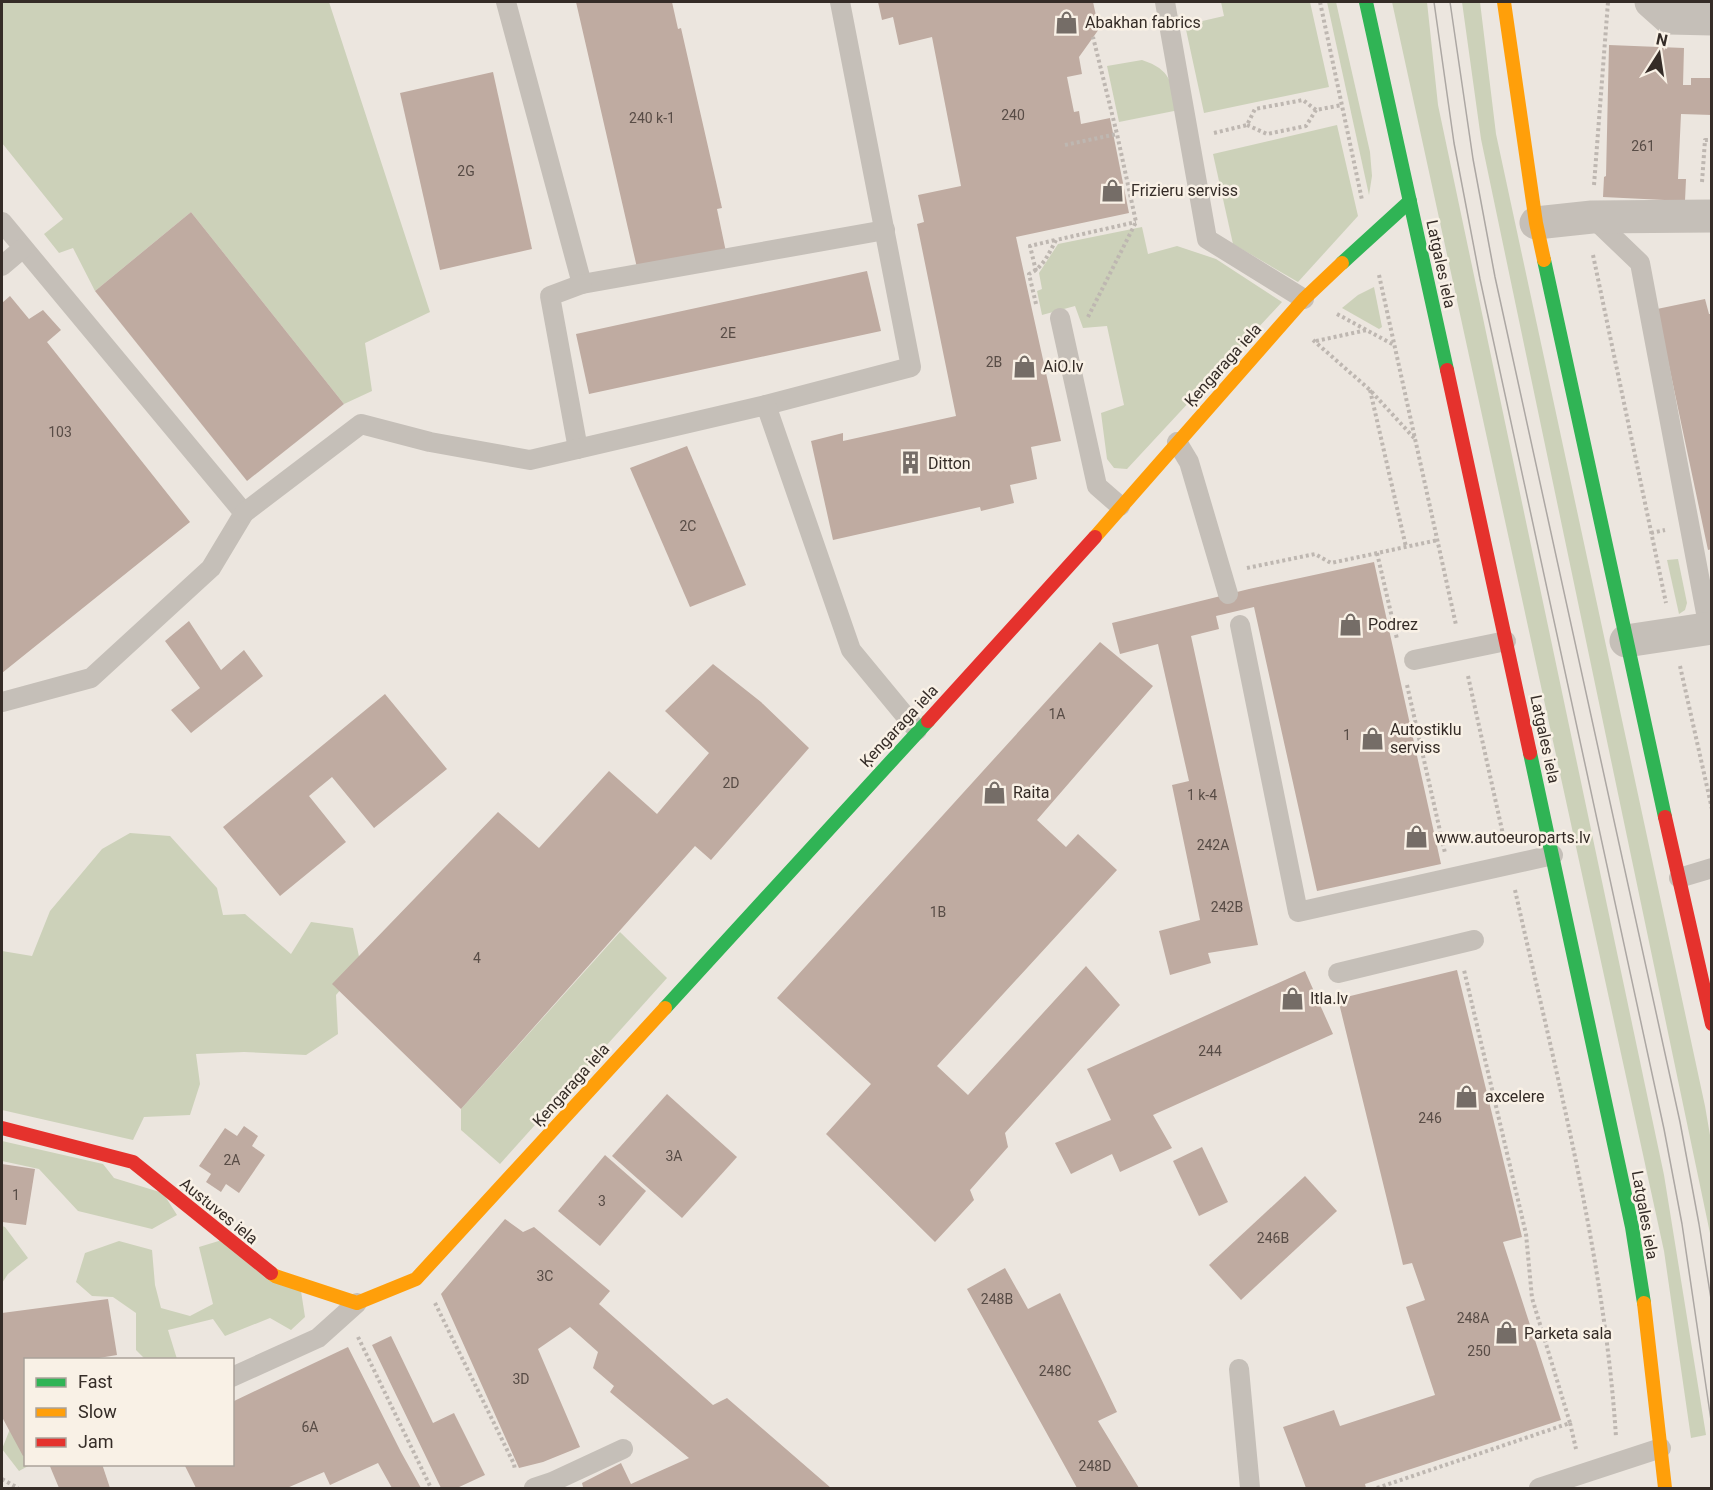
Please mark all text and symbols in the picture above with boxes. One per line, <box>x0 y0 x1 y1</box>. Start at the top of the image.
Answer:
shop icon: Abakhan fabrics <box>1054 9 1080 35</box>
place label: Abakhan fabrics <box>1085 13 1201 32</box>
north arrow <box>1629 24 1689 84</box>
text: N <box>1655 29 1670 50</box>
house number: 240 <box>1001 107 1025 123</box>
house number: 240 k-1 <box>629 110 675 126</box>
house number: 261 <box>1631 138 1655 154</box>
house number: 2G <box>457 163 475 179</box>
shop icon: Frizieru serviss <box>1100 177 1126 203</box>
place label: Frizieru serviss <box>1131 181 1238 200</box>
street label: Latgales iela <box>1422 218 1460 310</box>
street label: Ķengaraga iela <box>1181 320 1265 410</box>
house number: 2E <box>720 325 736 341</box>
shop icon: AiO.lv <box>1012 353 1038 379</box>
house number: 2B <box>986 354 1002 370</box>
place label: AiO.lv <box>1043 357 1084 376</box>
house number: 103 <box>48 424 72 440</box>
building icon: Ditton <box>897 450 923 476</box>
place label: Ditton <box>928 454 971 473</box>
house number: 2C <box>680 518 696 534</box>
shop icon: Podrez <box>1337 611 1363 637</box>
place label: Podrez <box>1368 615 1418 634</box>
street label: Ķengaraga iela <box>856 681 942 771</box>
street label: Latgales iela <box>1526 693 1564 785</box>
house number: 1A <box>1048 706 1066 722</box>
place label: Autostiklu serviss <box>1390 720 1462 757</box>
shop icon: Autostiklu serviss <box>1359 725 1385 751</box>
house number: 1 <box>1343 727 1351 743</box>
house number: 2D <box>722 775 740 791</box>
shop icon: Raita <box>982 779 1008 805</box>
place label: Raita <box>1013 783 1049 802</box>
house number: 1 k-4 <box>1187 787 1217 803</box>
shop icon: www.autoeuroparts.lv <box>1404 824 1430 850</box>
place label: www.autoeuroparts.lv <box>1435 828 1591 847</box>
house number: 242A <box>1197 837 1229 853</box>
house number: 242B <box>1211 899 1243 915</box>
house number: 1B <box>930 904 946 920</box>
house number: 4 <box>473 950 481 966</box>
shop icon: Itla.lv <box>1279 985 1305 1011</box>
place label: Itla.lv <box>1310 989 1348 1008</box>
street label: Ķengaraga iela <box>529 1040 613 1130</box>
house number: 244 <box>1198 1043 1222 1059</box>
shop icon: axcelere <box>1454 1083 1480 1109</box>
place label: axcelere <box>1485 1087 1544 1106</box>
house number: 246 <box>1418 1110 1442 1126</box>
house number: 3A <box>665 1148 683 1164</box>
house number: 2A <box>223 1152 241 1168</box>
street label: Latgales iela <box>1628 1169 1662 1261</box>
street label: Austuves iela <box>176 1174 262 1248</box>
house number: 1 <box>12 1187 20 1203</box>
house number: 3 <box>598 1193 606 1209</box>
house number: 246B <box>1257 1230 1289 1246</box>
house number: 3C <box>537 1268 553 1284</box>
house number: 248B <box>981 1291 1013 1307</box>
house number: 248A <box>1457 1310 1489 1326</box>
shop icon: Parketa sala <box>1493 1320 1519 1346</box>
place label: Parketa sala <box>1524 1324 1612 1343</box>
house number: 250 <box>1467 1343 1491 1359</box>
legend <box>24 1358 234 1466</box>
house number: 248C <box>1039 1363 1071 1379</box>
text: Fast <box>78 1371 113 1392</box>
house number: 3D <box>512 1371 530 1387</box>
text: Slow <box>78 1401 117 1422</box>
house number: 6A <box>301 1419 319 1435</box>
text: Jam <box>78 1431 114 1452</box>
house number: 248D <box>1079 1458 1111 1474</box>

